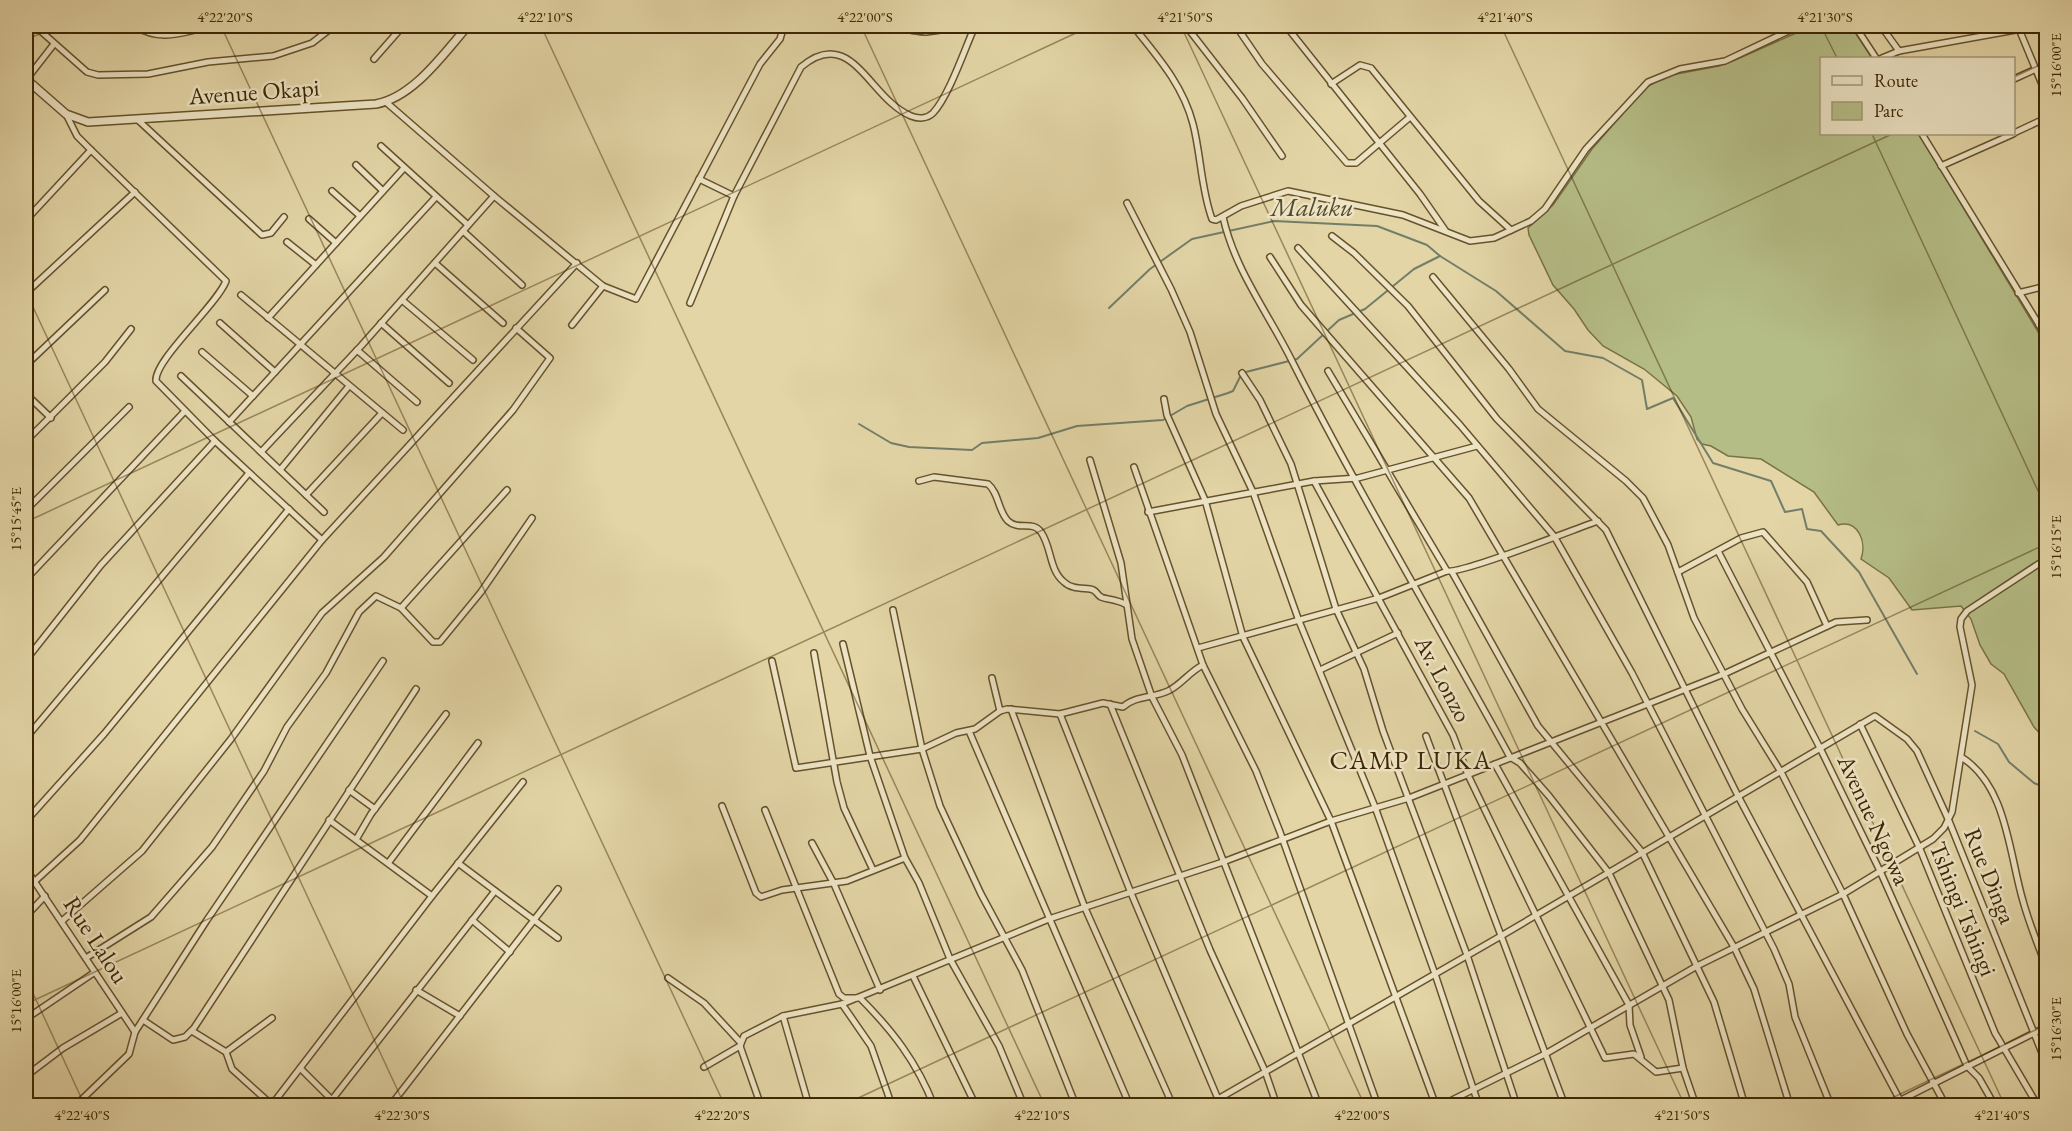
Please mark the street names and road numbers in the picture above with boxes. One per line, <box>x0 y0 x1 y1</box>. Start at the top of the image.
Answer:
street label: Avenue Okapi <box>186 71 321 112</box>
street label: Av. Lonzo <box>1407 629 1479 727</box>
street label: Avenue Ngowa <box>1830 749 1918 890</box>
street label: Rue Dinga <box>1957 823 2024 929</box>
street label: Tshingi Tshingi <box>1922 837 2004 981</box>
street label: Rue Lalou <box>57 890 136 989</box>

